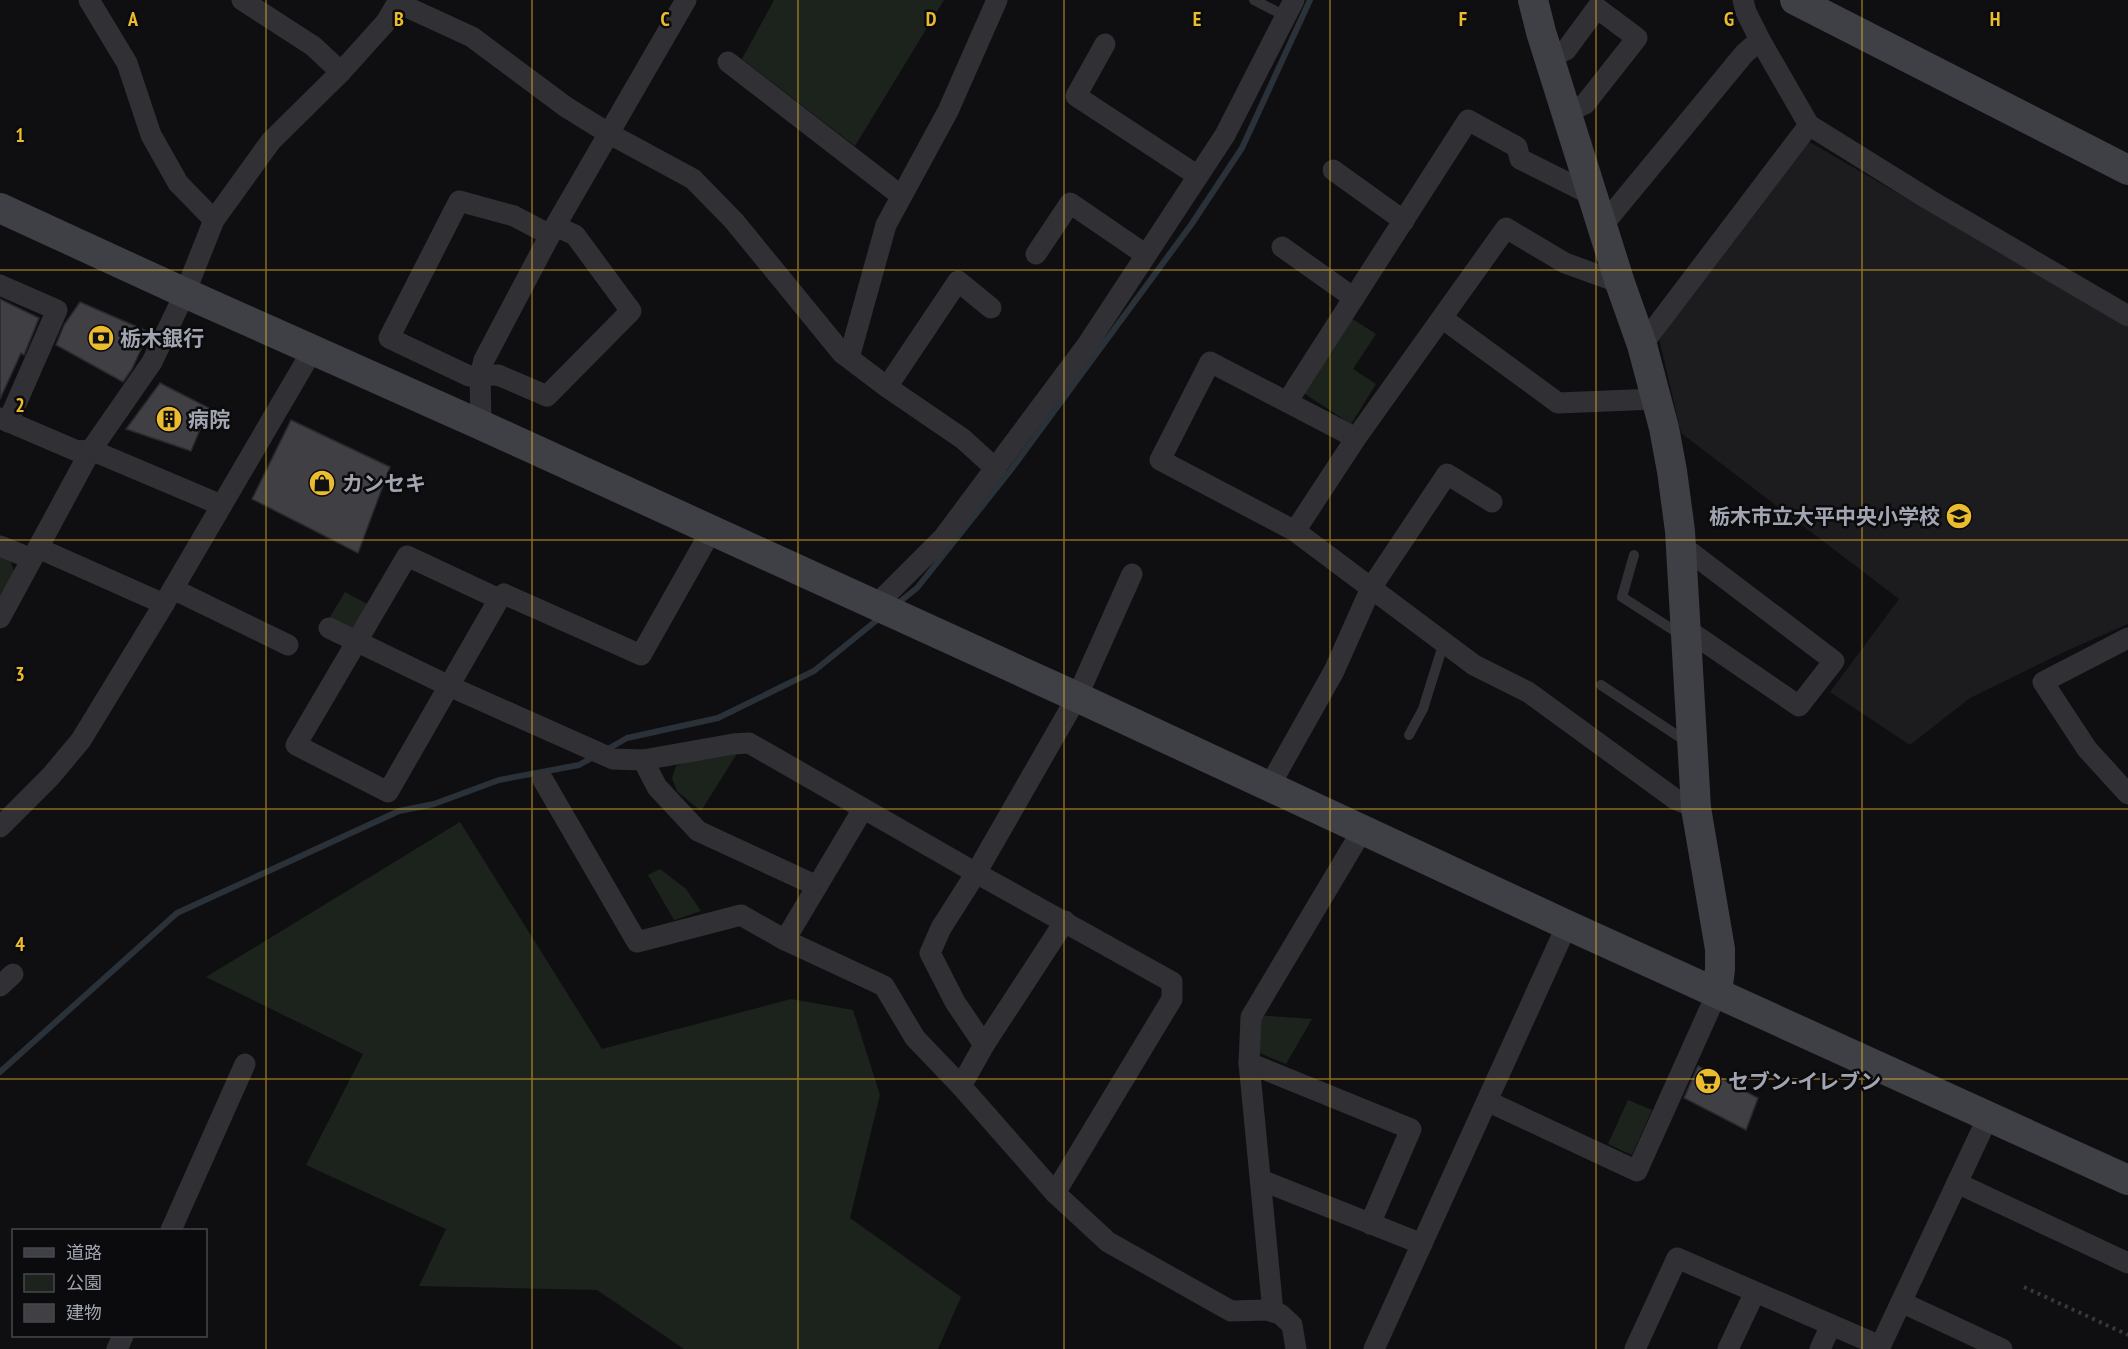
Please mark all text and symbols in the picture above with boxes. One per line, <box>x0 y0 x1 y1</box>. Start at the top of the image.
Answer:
text: A <box>127 6 139 32</box>
text: B <box>394 6 404 32</box>
text: C <box>660 6 670 32</box>
text: D <box>926 6 937 32</box>
text: E <box>1193 6 1201 32</box>
text: F <box>1459 6 1467 32</box>
text: G <box>1724 6 1734 32</box>
text: H <box>1990 6 2000 32</box>
text: 1 <box>15 122 25 148</box>
bank icon: 栃木銀行 <box>86 323 116 353</box>
place label: 栃木銀行 <box>120 325 204 352</box>
text: 2 <box>15 392 25 418</box>
building icon: 病院 <box>154 404 184 434</box>
place label: 病院 <box>188 406 230 433</box>
shop icon: カンセキ <box>307 468 337 498</box>
place label: カンセキ <box>342 470 426 497</box>
school or university icon: 栃木市立大平中央小学校 <box>1944 501 1974 531</box>
place label: 栃木市立大平中央小学校 <box>1709 503 1940 530</box>
text: 3 <box>15 661 25 687</box>
text: 4 <box>15 931 25 957</box>
supermarket icon: セブン-イレブン <box>1693 1066 1723 1096</box>
place label: セブン-イレブン <box>1728 1068 1881 1095</box>
legend <box>12 1229 207 1337</box>
text: 道路 <box>66 1241 102 1264</box>
text: 公園 <box>66 1271 102 1294</box>
text: 建物 <box>66 1301 102 1324</box>

